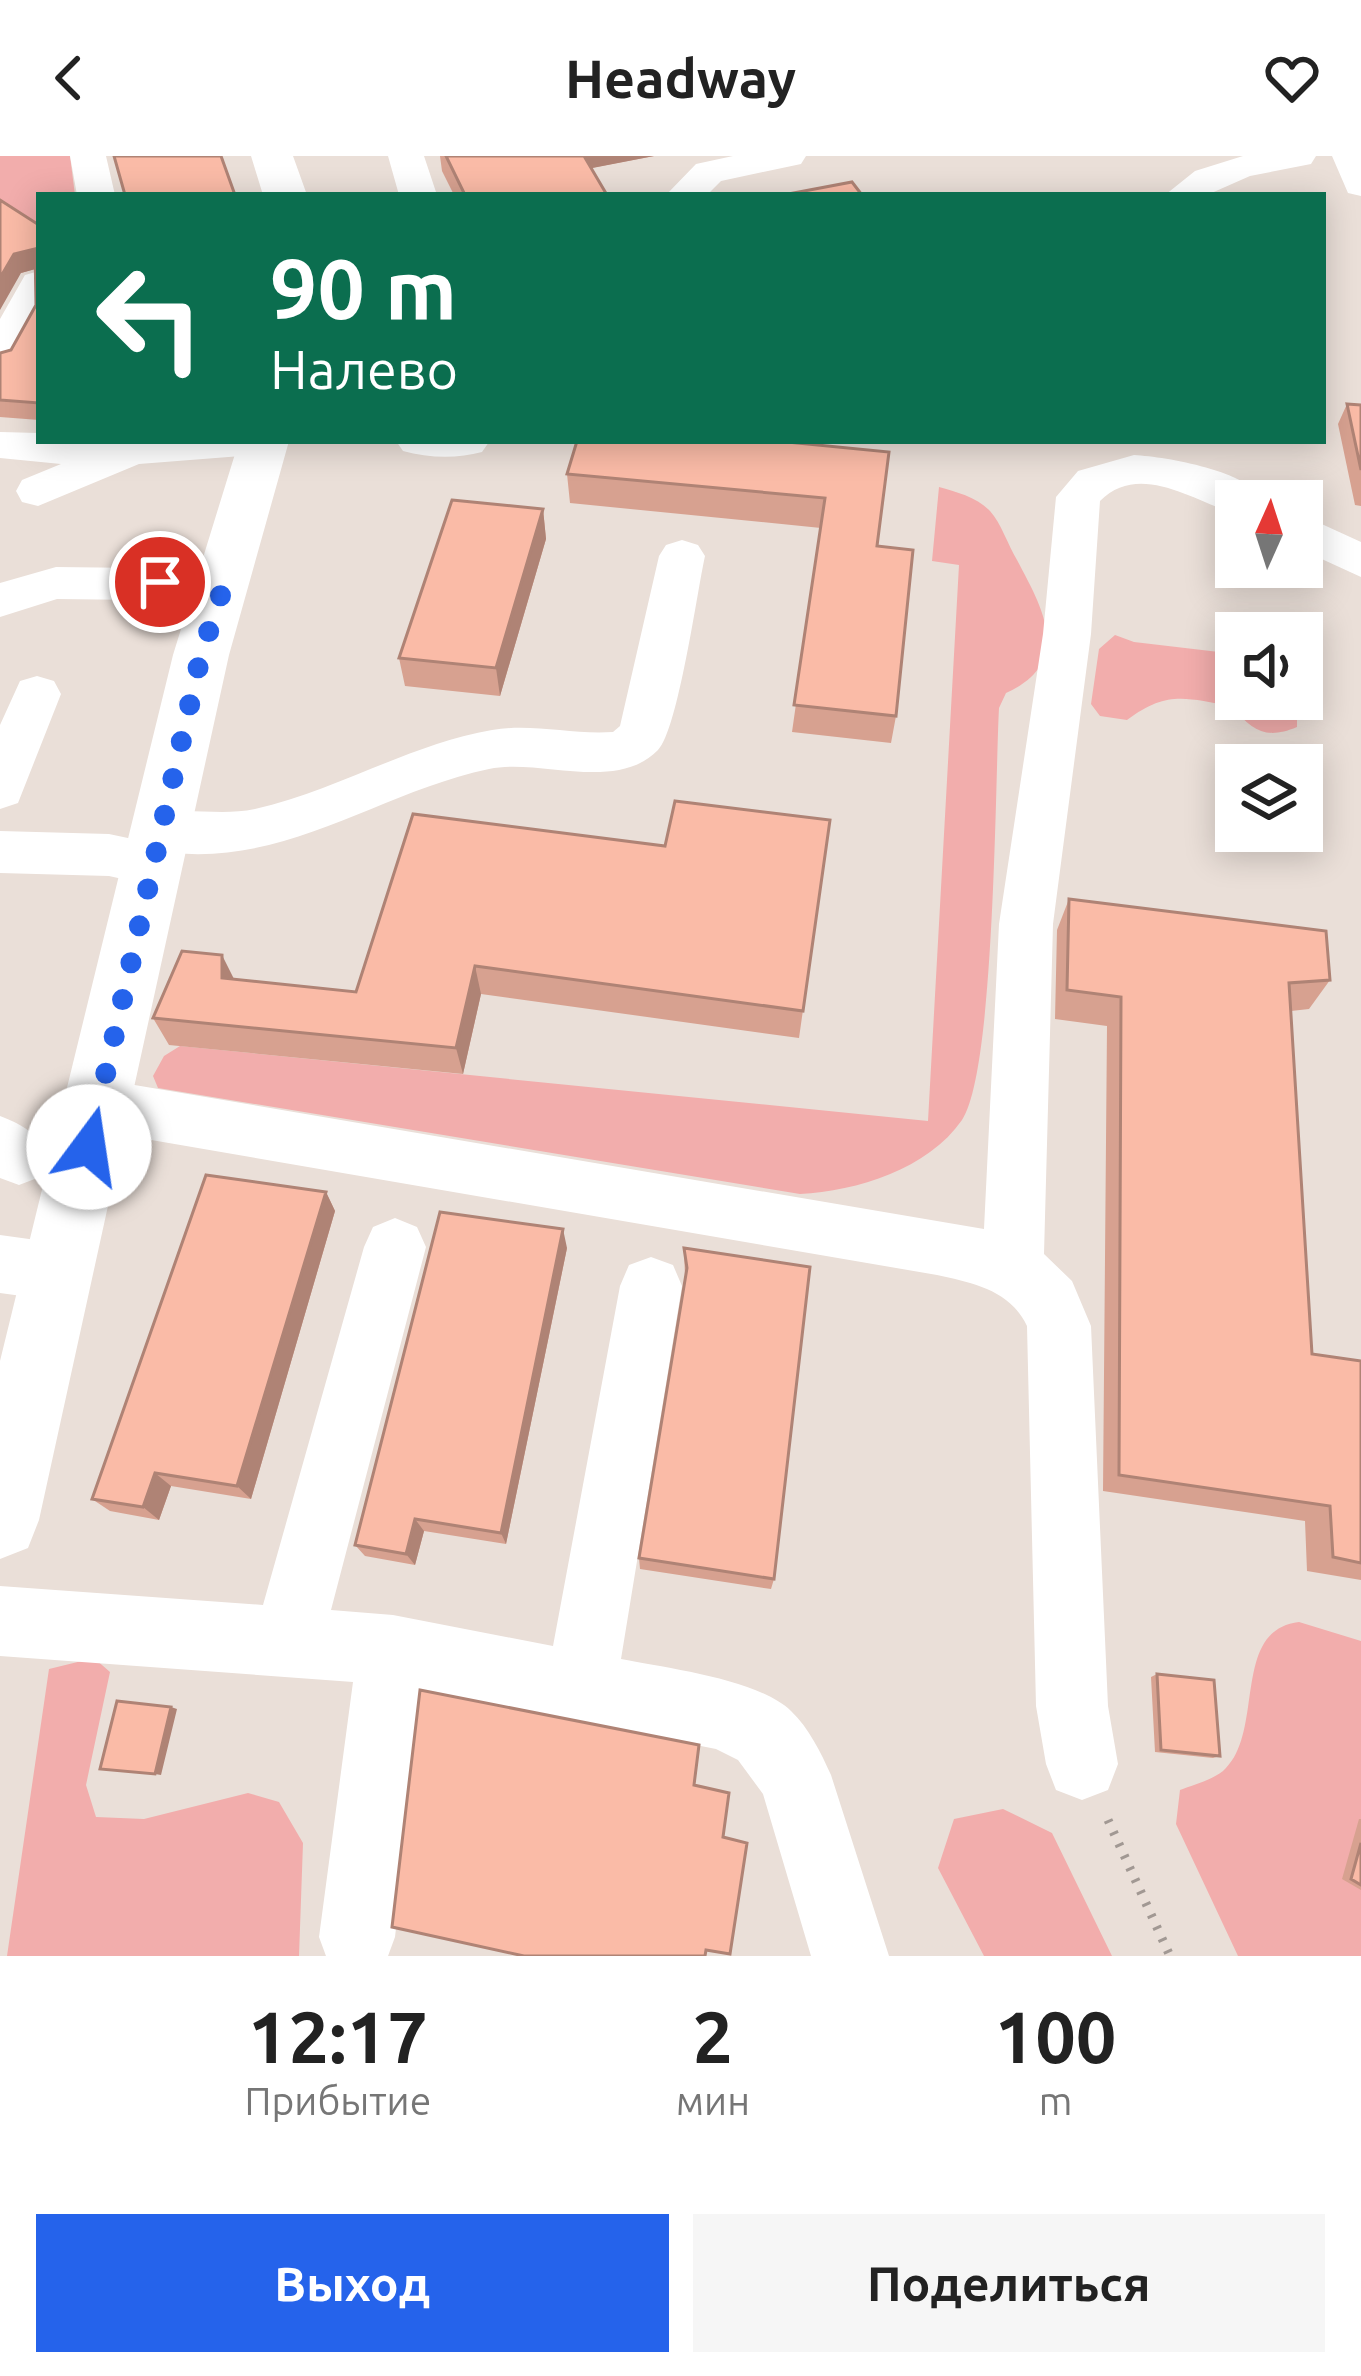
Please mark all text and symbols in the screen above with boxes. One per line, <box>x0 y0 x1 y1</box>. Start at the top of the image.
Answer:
icon: back <box>36 45 102 111</box>
icon: heart <box>1259 45 1325 111</box>
text: Headway <box>565 48 796 108</box>
icon: left <box>72 240 228 396</box>
text: 90 m <box>270 241 457 335</box>
text: Налево <box>270 339 458 399</box>
north arrow <box>1215 480 1323 588</box>
map controls <box>1215 480 1323 852</box>
pin <box>109 531 211 633</box>
icon: arrive <box>127 549 193 615</box>
button: sound <box>1215 612 1323 720</box>
button: layers <box>1215 744 1323 852</box>
position arrow <box>26 1084 152 1210</box>
text: 12:17 <box>248 1996 428 2077</box>
text: 2 <box>693 1996 733 2077</box>
text: 100 <box>995 1996 1116 2077</box>
text: Прибытие <box>245 2079 431 2122</box>
text: мин <box>676 2079 750 2122</box>
text: m <box>1039 2079 1072 2122</box>
button: Выход <box>36 2214 669 2352</box>
button: Поделиться <box>693 2214 1325 2352</box>

